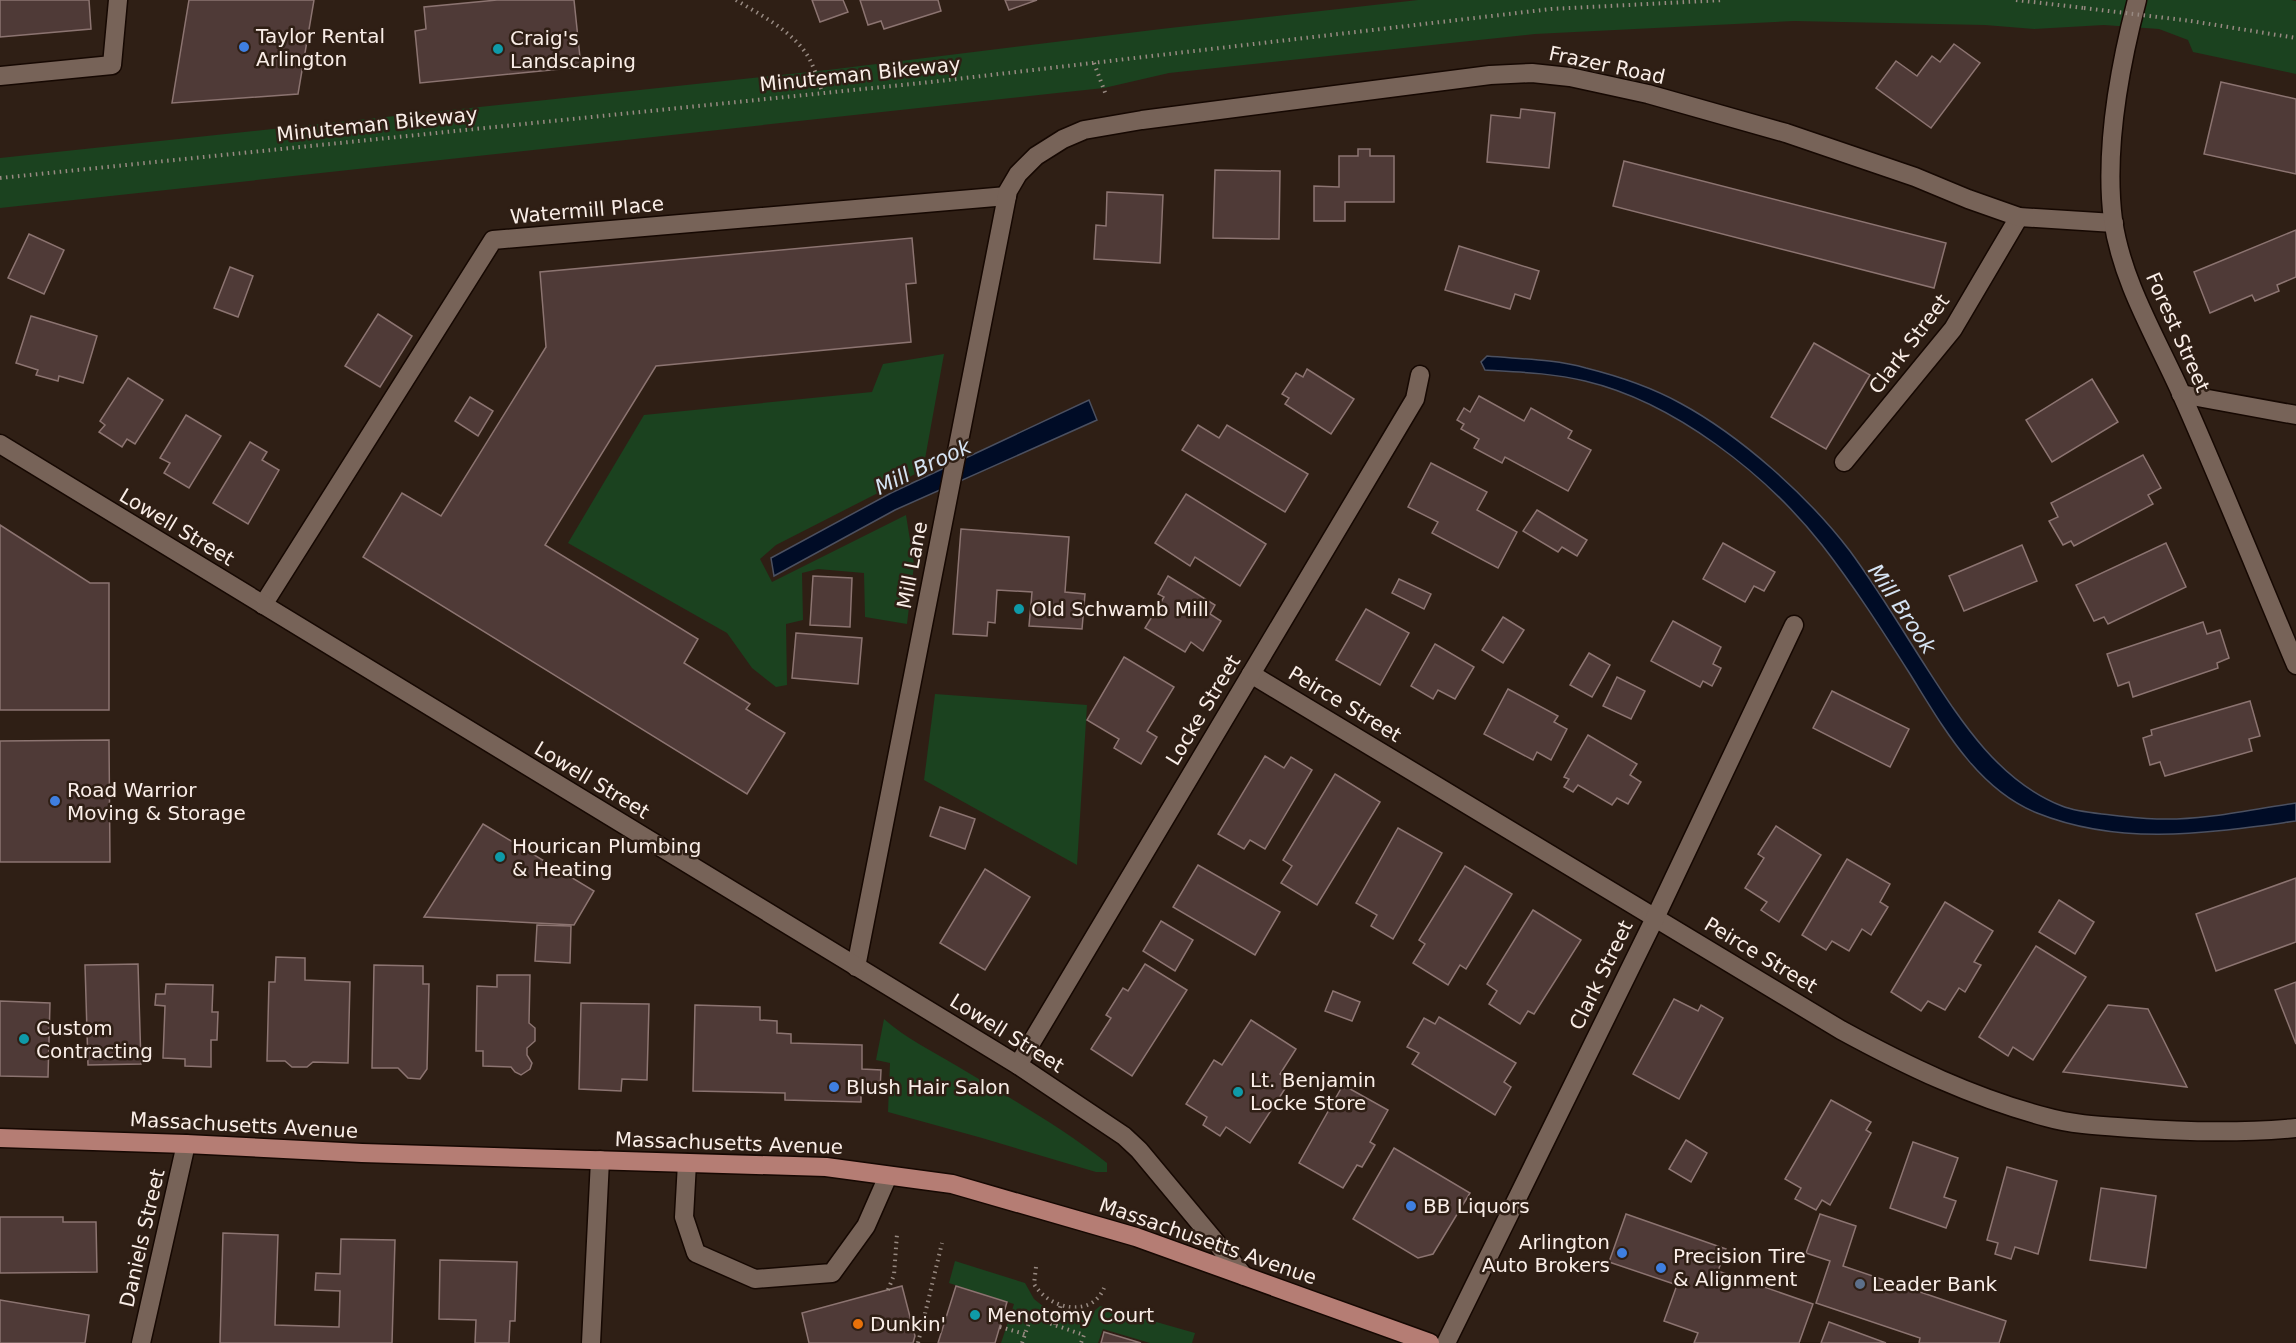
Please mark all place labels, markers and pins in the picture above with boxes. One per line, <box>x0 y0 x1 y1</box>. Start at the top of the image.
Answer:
place label: Taylor Rental Arlington <box>255 24 385 71</box>
place label: Craig's Landscaping <box>510 26 636 73</box>
marker: Taylor Rental Arlington <box>237 40 251 54</box>
marker: Craig's Landscaping <box>491 42 505 56</box>
place label: Old Schwamb Mill <box>1031 597 1209 621</box>
marker: Old Schwamb Mill <box>1012 602 1026 616</box>
place label: Road Warrior Moving & Storage <box>67 778 246 825</box>
marker: Road Warrior Moving & Storage <box>48 794 62 808</box>
place label: Hourican Plumbing & Heating <box>512 834 701 881</box>
marker: Hourican Plumbing & Heating <box>493 850 507 864</box>
place label: Custom Contracting <box>36 1016 153 1063</box>
marker: Custom Contracting <box>17 1032 31 1046</box>
place label: Lt. Benjamin Locke Store <box>1250 1068 1376 1115</box>
place label: Blush Hair Salon <box>846 1075 1010 1099</box>
marker: Blush Hair Salon <box>827 1080 841 1094</box>
marker: Lt. Benjamin Locke Store <box>1231 1085 1245 1099</box>
place label: BB Liquors <box>1423 1194 1530 1218</box>
marker: BB Liquors <box>1404 1199 1418 1213</box>
place label: Arlington Auto Brokers <box>1482 1230 1610 1277</box>
place label: Precision Tire & Alignment <box>1673 1244 1806 1291</box>
marker: Arlington Auto Brokers <box>1615 1246 1629 1260</box>
marker: Precision Tire & Alignment <box>1654 1261 1668 1275</box>
place label: Leader Bank <box>1872 1272 1998 1296</box>
marker: Leader Bank <box>1853 1277 1867 1291</box>
place label: Menotomy Court <box>987 1303 1154 1327</box>
marker: Menotomy Court <box>968 1308 982 1322</box>
place label: Dunkin' <box>870 1312 946 1336</box>
marker: Dunkin' <box>851 1317 865 1331</box>

